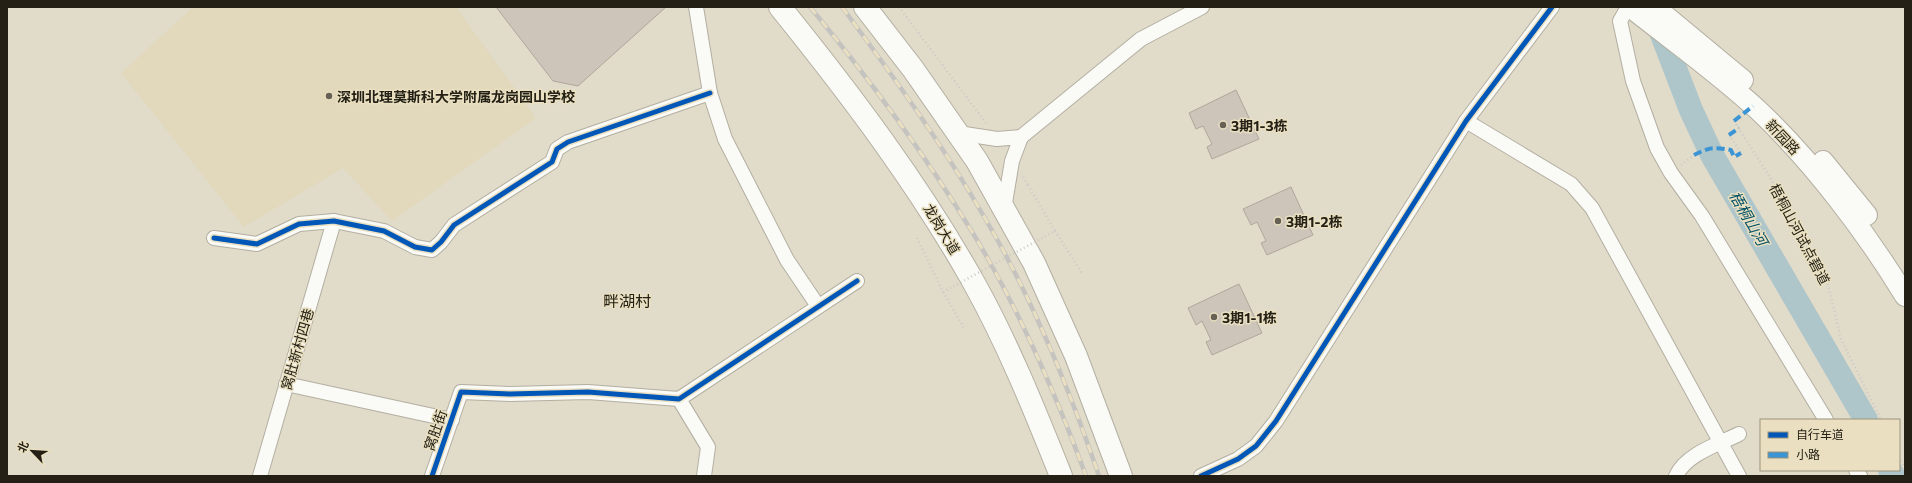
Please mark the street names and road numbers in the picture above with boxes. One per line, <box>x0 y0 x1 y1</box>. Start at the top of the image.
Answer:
street label: 新园路 <box>1762 116 1804 158</box>
street label: 梧桐山河试点碧道 <box>1766 181 1834 287</box>
street label: 龙岗大道 <box>920 201 964 257</box>
street label: 窝肚新村四巷 <box>277 306 317 392</box>
street label: 窝肚街 <box>420 407 450 453</box>

